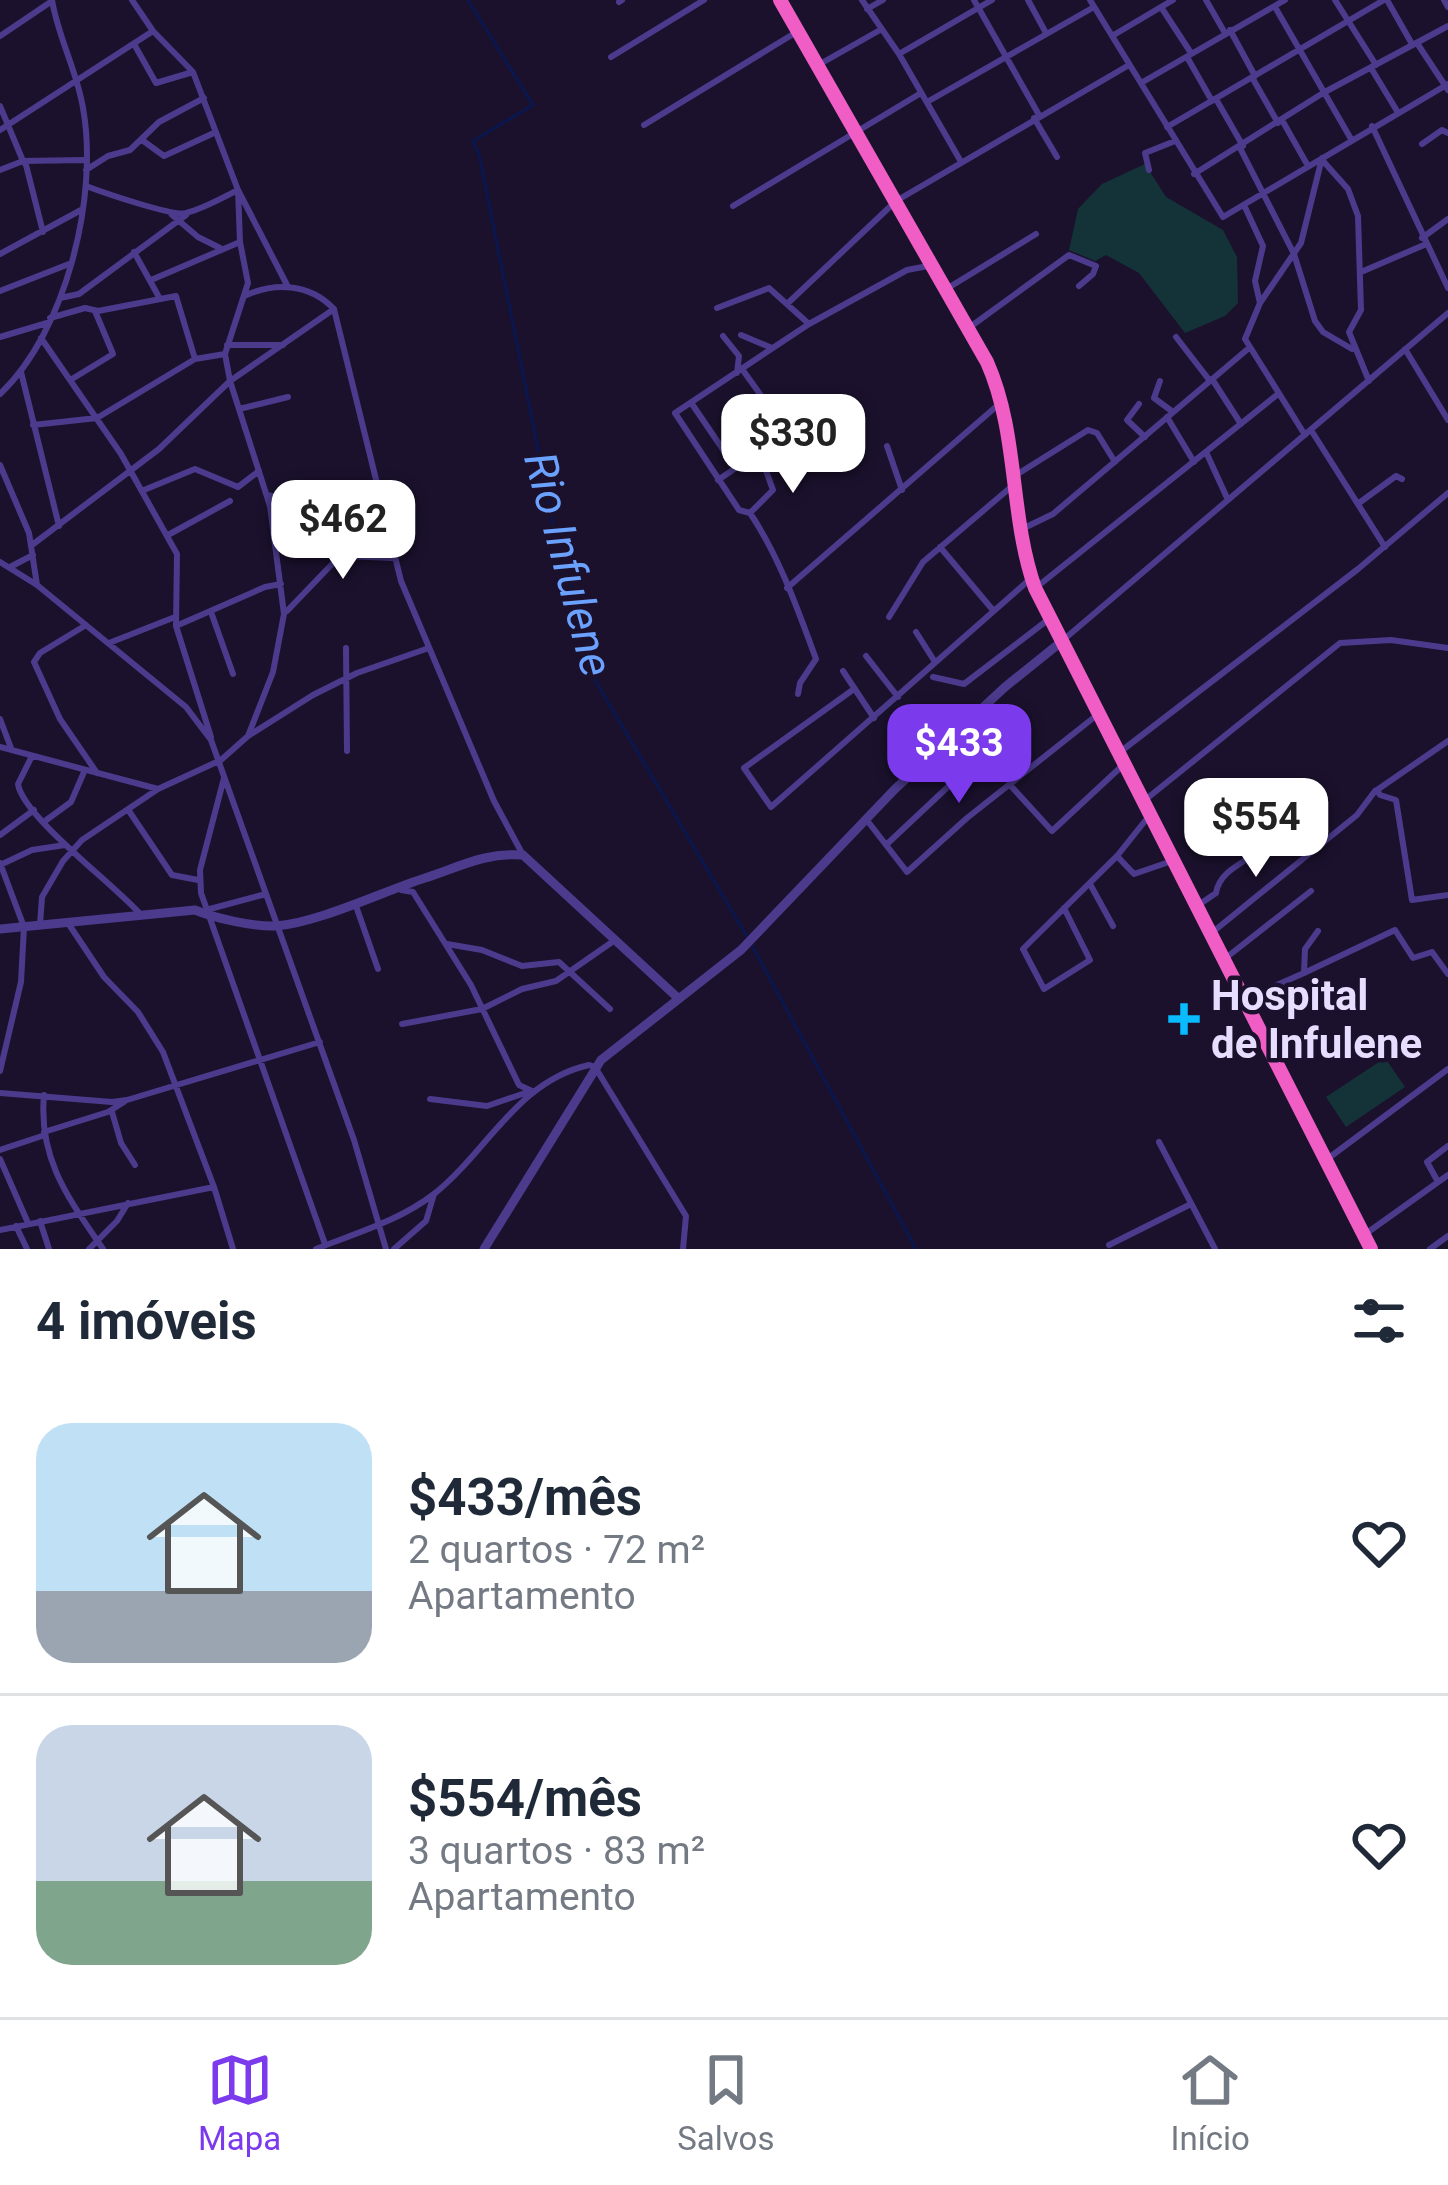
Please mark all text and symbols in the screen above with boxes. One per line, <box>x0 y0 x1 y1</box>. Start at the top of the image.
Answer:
pin: $330 <box>722 394 864 496</box>
text: $330 <box>748 410 838 456</box>
water label: Rio Infulene <box>513 446 624 682</box>
pin: $462 <box>272 480 414 582</box>
text: $462 <box>298 496 388 542</box>
pin: $433 <box>888 704 1030 806</box>
text: $433 <box>914 720 1004 766</box>
pin: $554 <box>1185 778 1327 880</box>
text: $554 <box>1211 794 1301 840</box>
place label: Hospital de Infulene <box>1211 971 1422 1068</box>
marker: Hospital de Infulene <box>1168 1003 1200 1035</box>
icon: filters <box>1346 1288 1412 1354</box>
text: 4 imóveis <box>36 1292 257 1351</box>
text: $433/mês <box>408 1468 642 1527</box>
icon: home <box>132 1471 276 1615</box>
icon: heart <box>1346 1510 1412 1576</box>
text: 2 quartos · 72 m² <box>408 1527 705 1573</box>
text: Apartamento <box>408 1573 636 1619</box>
text: $554/mês <box>408 1769 642 1828</box>
icon: home <box>132 1773 276 1917</box>
icon: heart <box>1346 1812 1412 1878</box>
text: 3 quartos · 83 m² <box>408 1828 705 1874</box>
text: Apartamento <box>408 1874 636 1920</box>
tab: Mapa <box>198 2047 281 2158</box>
tab: Salvos <box>677 2047 774 2158</box>
tab: Início <box>1170 2047 1250 2158</box>

